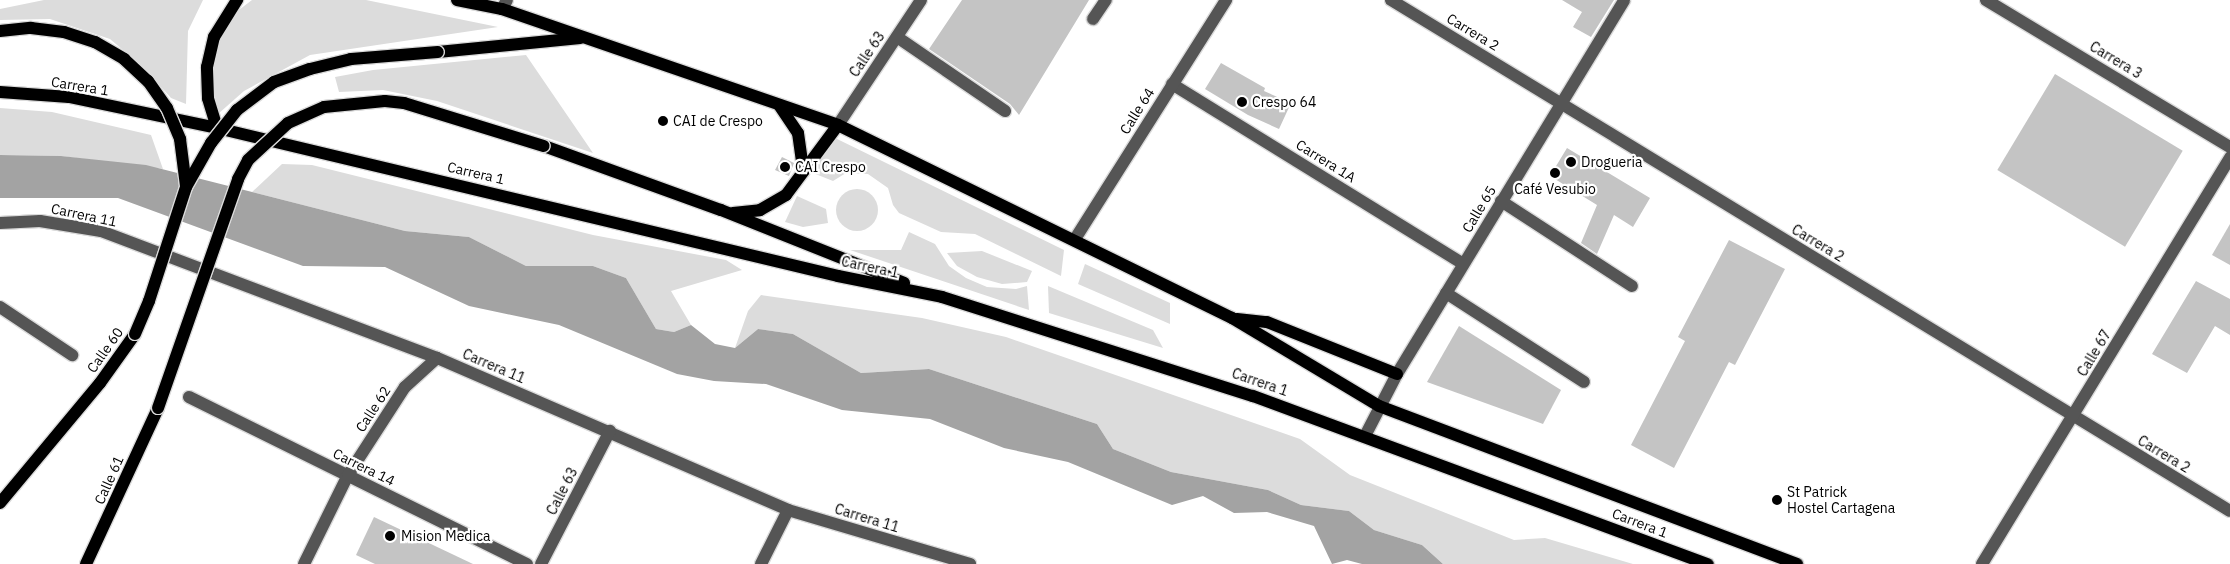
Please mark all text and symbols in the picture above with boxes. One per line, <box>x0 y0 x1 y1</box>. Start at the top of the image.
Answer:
street label: Carrera 2 <box>1444 10 1502 54</box>
street label: Calle 63 <box>846 28 888 80</box>
street label: Carrera 3 <box>2087 38 2145 82</box>
street label: Carrera 1 <box>50 73 110 99</box>
street label: Calle 64 <box>1116 85 1158 137</box>
place label: Crespo 64 <box>1252 94 1316 110</box>
marker: Crespo 64 <box>1236 96 1248 108</box>
place label: CAI de Crespo <box>673 113 763 129</box>
marker: CAI de Crespo <box>657 115 669 127</box>
street label: Carrera 1A <box>1293 136 1359 186</box>
place label: Drogueria <box>1581 154 1642 170</box>
marker: Drogueria <box>1565 156 1577 168</box>
street label: Carrera 1 <box>446 158 506 188</box>
place label: CAI Crespo <box>795 159 866 175</box>
marker: CAI Crespo <box>779 161 791 173</box>
marker: Café Vesubio <box>1549 167 1561 179</box>
place label: Café Vesubio <box>1514 181 1596 197</box>
street label: Calle 65 <box>1459 183 1499 235</box>
street label: Carrera 11 <box>50 200 118 230</box>
street label: Carrera 2 <box>1789 221 1847 265</box>
street label: Carrera 1 <box>840 253 900 281</box>
street label: Calle 60 <box>83 324 127 376</box>
street label: Calle 67 <box>2074 327 2114 379</box>
street label: Carrera 11 <box>460 345 528 387</box>
street label: Carrera 1 <box>1230 365 1290 399</box>
street label: Calle 62 <box>352 383 394 435</box>
street label: Carrera 2 <box>2135 432 2193 476</box>
street label: Carrera 14 <box>330 445 398 489</box>
street label: Calle 61 <box>91 453 127 507</box>
street label: Calle 63 <box>543 464 581 518</box>
place label: St Patrick Hostel Cartagena <box>1787 484 1895 516</box>
marker: St Patrick Hostel Cartagena <box>1771 494 1783 506</box>
street label: Carrera 11 <box>833 500 901 536</box>
street label: Carrera 1 <box>1610 505 1670 541</box>
place label: Mision Medica <box>401 528 490 544</box>
marker: Mision Medica <box>383 529 397 543</box>

